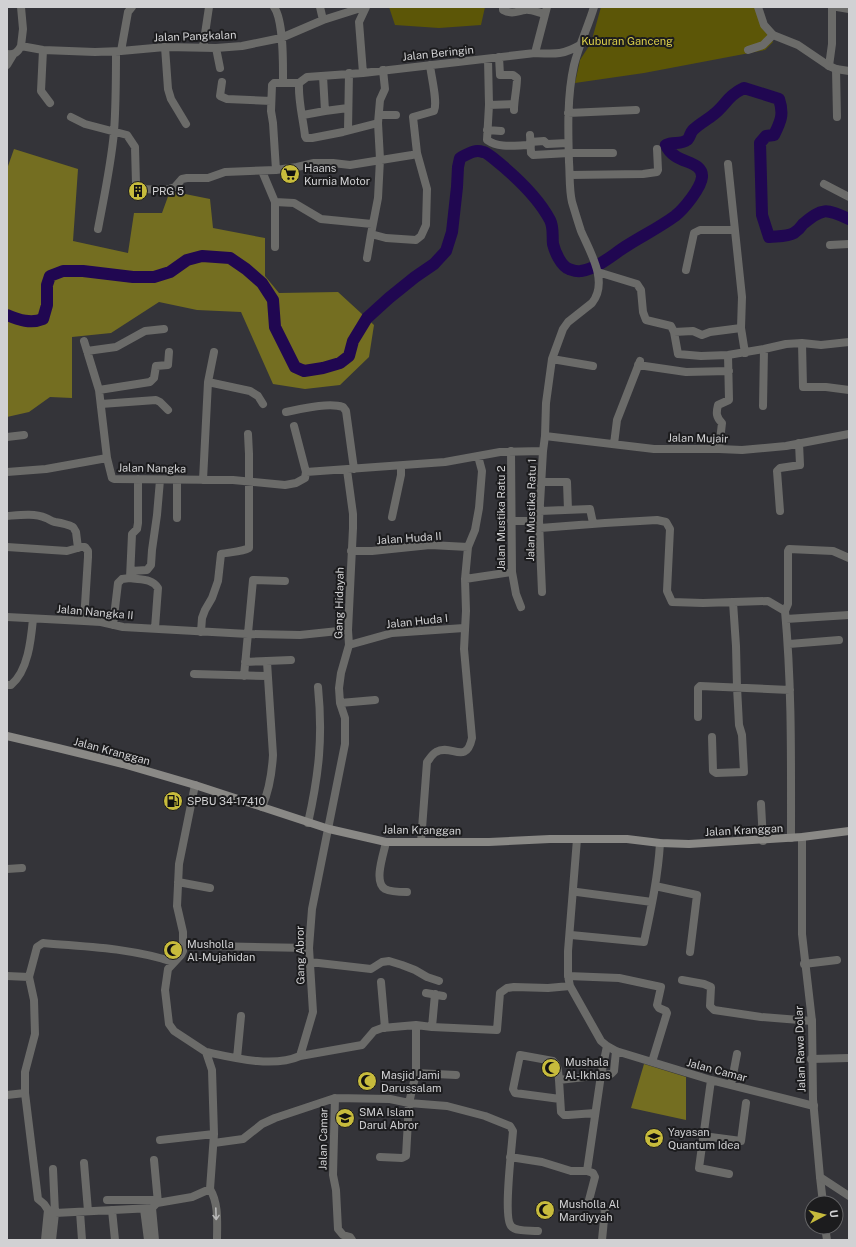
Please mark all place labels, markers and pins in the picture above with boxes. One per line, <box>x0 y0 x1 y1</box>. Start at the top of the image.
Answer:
place label: Haans Kurnia Motor <box>304 162 370 187</box>
supermarket icon: Haans Kurnia Motor <box>279 163 301 185</box>
building icon: PRG 5 <box>127 180 149 202</box>
place label: PRG 5 <box>152 185 184 197</box>
fuel station icon: SPBU 34-17410 <box>162 790 184 812</box>
place label: SPBU 34-17410 <box>187 795 265 807</box>
place label: Musholla Al-Mujahidan <box>187 938 255 963</box>
mosque icon: Musholla Al-Mujahidan <box>162 939 184 961</box>
place label: Mushala Al-Ikhlas <box>565 1056 611 1081</box>
mosque icon: Mushala Al-Ikhlas <box>540 1057 562 1079</box>
place label: Masjid Jami Darussalam <box>381 1069 442 1094</box>
mosque icon: Masjid Jami Darussalam <box>356 1070 378 1092</box>
place label: SMA Islam Darul Abror <box>359 1106 419 1131</box>
school or university icon: SMA Islam Darul Abror <box>334 1107 356 1129</box>
place label: Yayasan Quantum Idea <box>668 1126 740 1151</box>
school or university icon: Yayasan Quantum Idea <box>643 1127 665 1149</box>
place label: Musholla Al Mardiyyah <box>559 1198 620 1223</box>
mosque icon: Musholla Al Mardiyyah <box>534 1199 556 1221</box>

